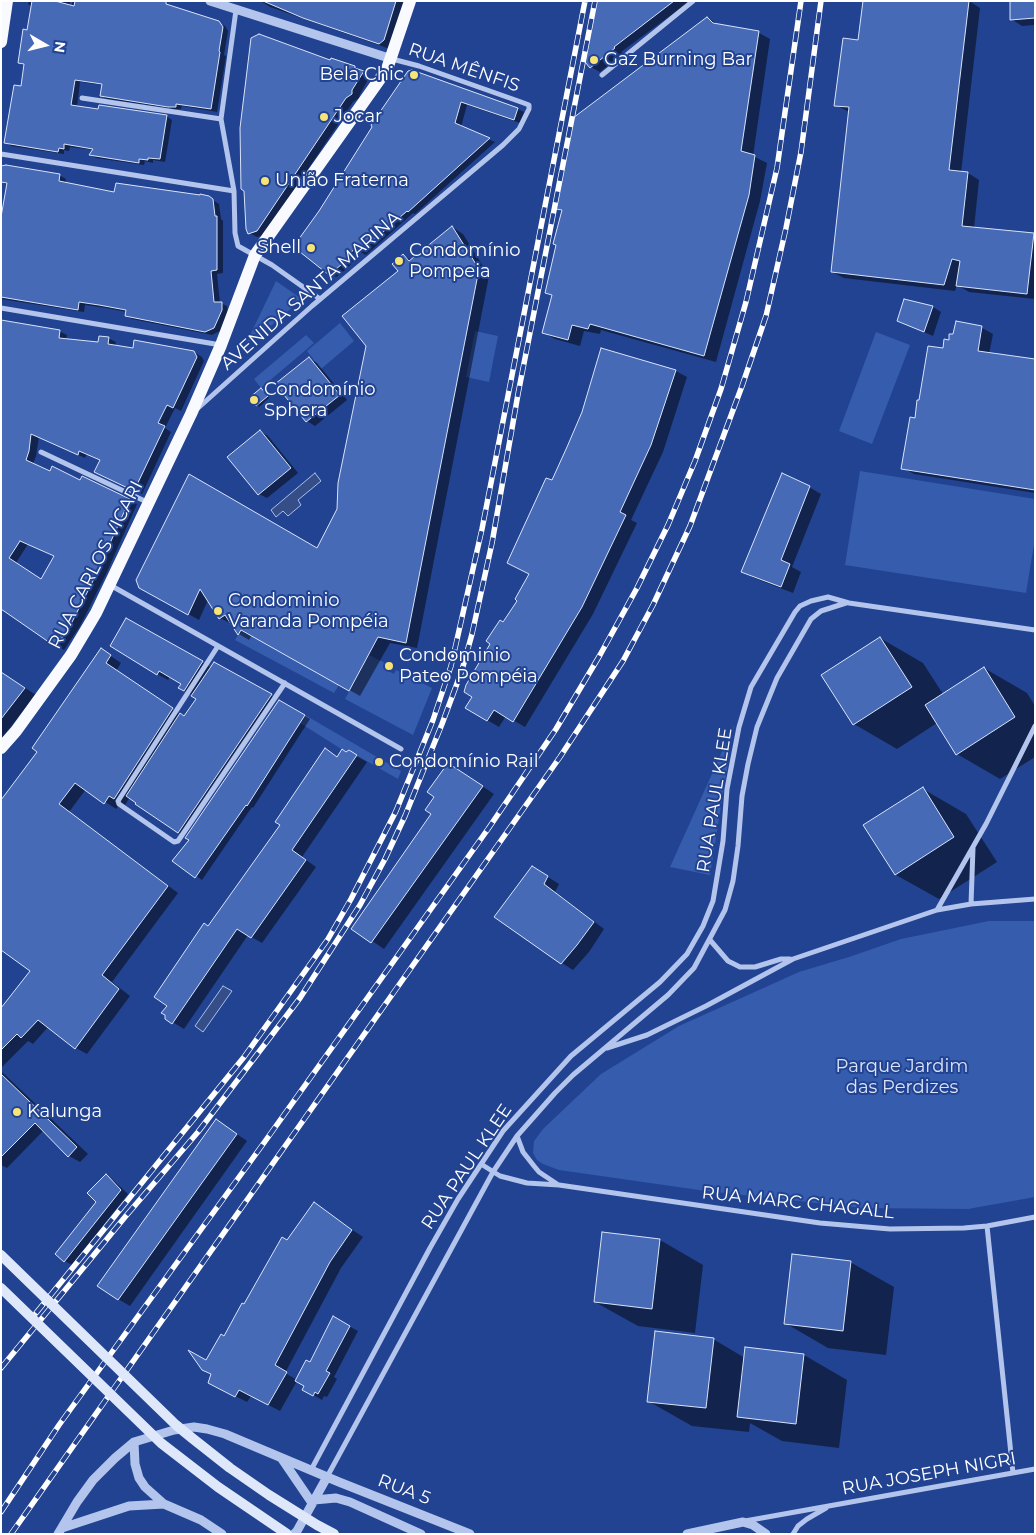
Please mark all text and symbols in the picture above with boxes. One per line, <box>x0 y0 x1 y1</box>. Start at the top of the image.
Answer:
north arrow <box>20 20 70 70</box>
street label: RUA MÊNFIS <box>405 39 523 97</box>
text: N <box>50 40 70 54</box>
place label: Gaz Burning Bar <box>604 49 753 71</box>
marker: Gaz Burning Bar <box>588 54 600 66</box>
place label: Bela Chic <box>319 64 404 86</box>
marker: Bela Chic <box>408 69 420 81</box>
place label: Jocar <box>334 106 382 128</box>
marker: Jocar <box>318 111 330 123</box>
place label: União Fraterna <box>275 170 409 192</box>
marker: União Fraterna <box>259 175 271 187</box>
street label: AVENIDA SANTA MARINA <box>217 207 405 375</box>
place label: Shell <box>257 237 301 259</box>
place label: Condomínio Pompeia <box>409 240 521 282</box>
marker: Shell <box>305 242 317 254</box>
marker: Condomínio Pompeia <box>393 255 405 267</box>
place label: Condomínio Sphera <box>264 379 376 422</box>
marker: Condomínio Sphera <box>248 394 260 406</box>
street label: RUA CARLOS VICARI <box>44 477 148 653</box>
place label: Condominio Varanda Pompéia <box>228 590 389 632</box>
marker: Condominio Varanda Pompéia <box>212 605 224 617</box>
place label: Condominio Pateo Pompéia <box>399 645 538 688</box>
marker: Condominio Pateo Pompéia <box>383 660 395 672</box>
street label: RUA PAUL KLEE <box>693 726 737 874</box>
place label: Condomínio Rail <box>389 751 538 773</box>
marker: Condomínio Rail <box>373 756 385 768</box>
park label: Parque Jardim das Perdizes <box>836 1056 968 1098</box>
street label: RUA PAUL KLEE <box>417 1100 517 1234</box>
place label: Kalunga <box>27 1101 102 1123</box>
marker: Kalunga <box>11 1106 23 1118</box>
street label: RUA MARC CHAGALL <box>701 1182 895 1224</box>
street label: RUA JOSEPH NIGRI <box>840 1448 1018 1500</box>
street label: RUA 5 <box>375 1470 433 1510</box>

